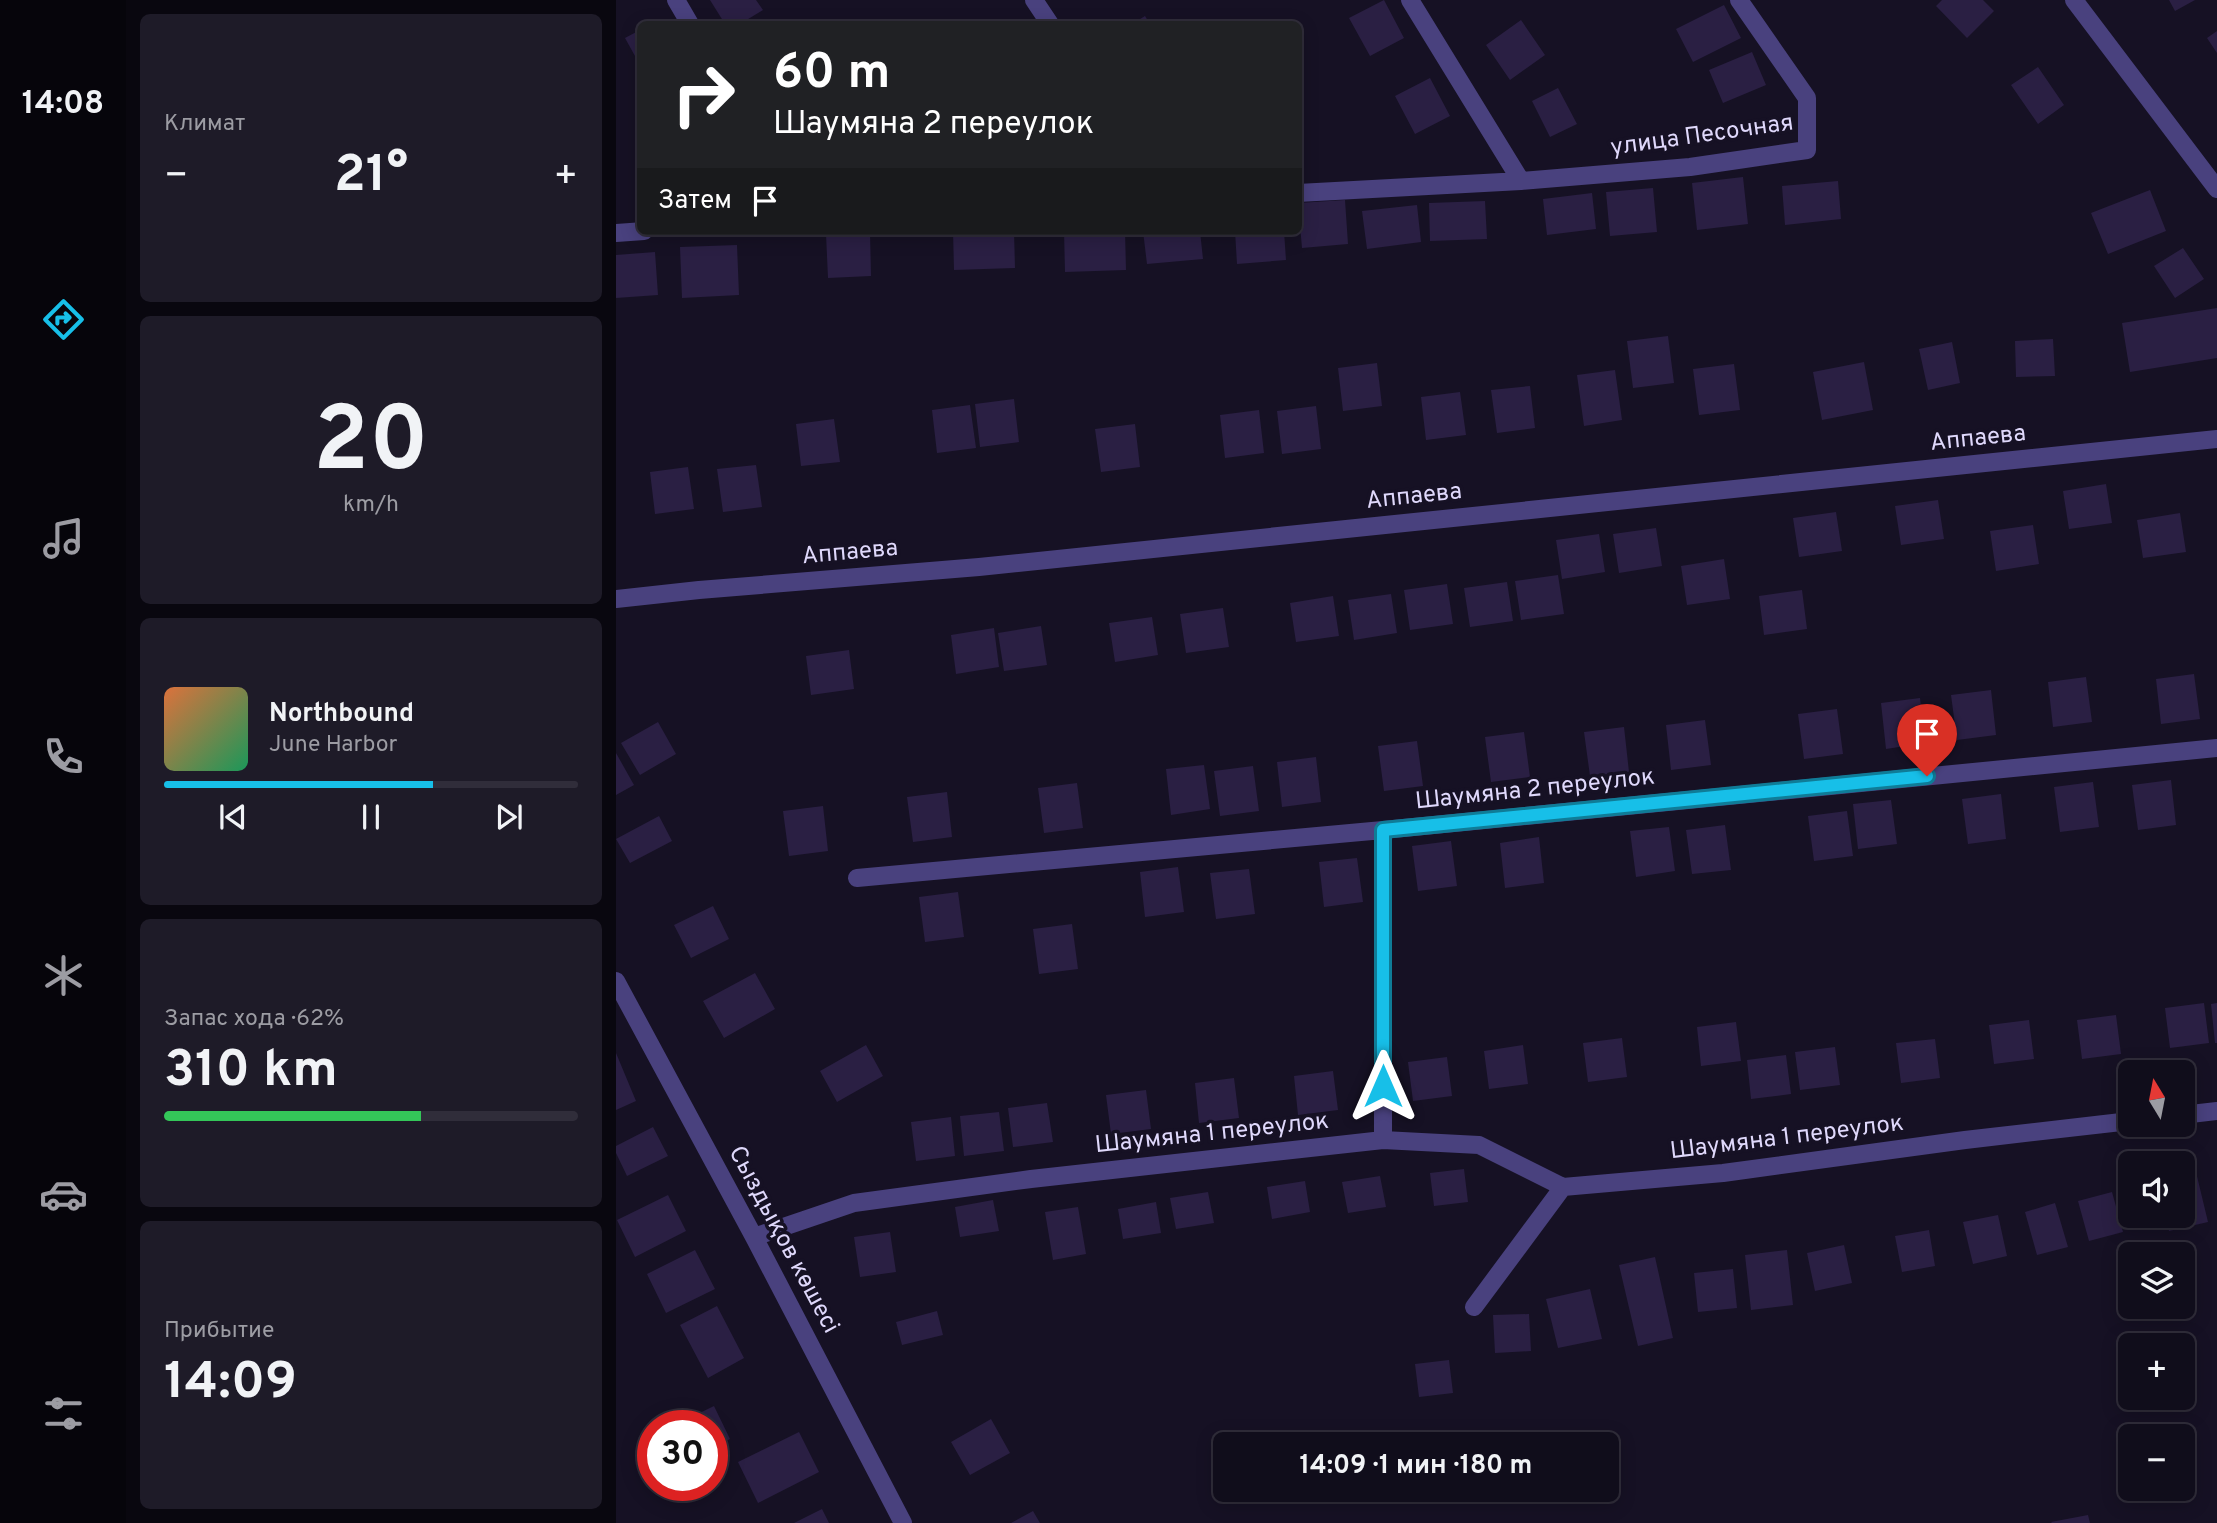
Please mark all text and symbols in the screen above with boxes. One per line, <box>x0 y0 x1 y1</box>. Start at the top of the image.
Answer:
text: 60 m <box>773 44 891 106</box>
icon: right <box>658 49 749 140</box>
text: 14:08 <box>22 85 104 125</box>
text: Шаумяна 2 переулок <box>773 105 1094 145</box>
street label: улица Песочная <box>1609 108 1795 164</box>
text: Климат <box>164 110 245 139</box>
text: 21° <box>334 144 408 210</box>
text: − <box>164 153 189 202</box>
text: + <box>553 153 578 202</box>
icon: arrive <box>746 182 784 220</box>
text: Затем <box>658 185 732 218</box>
icon: directions <box>39 295 88 344</box>
text: 20 <box>313 388 429 503</box>
street label: Аппаева <box>1928 419 2028 459</box>
street label: Аппаева <box>1364 477 1464 517</box>
text: km/h <box>343 491 399 520</box>
icon: music <box>39 514 88 563</box>
street label: Аппаева <box>801 534 899 572</box>
text: Northbound <box>269 698 414 731</box>
pin <box>1897 704 1957 776</box>
icon: arrive <box>1908 715 1946 753</box>
text: June Harbor <box>269 731 397 760</box>
icon: phone <box>39 732 88 781</box>
street label: Шаумяна 2 переулок <box>1414 762 1656 818</box>
icon: previous <box>214 798 252 836</box>
icon: pause <box>352 798 390 836</box>
icon: next <box>490 798 528 836</box>
icon: climate <box>39 951 88 1000</box>
text: Запас хода · 62% <box>164 1005 344 1034</box>
text: 310 km <box>164 1039 338 1105</box>
position arrow <box>1346 1049 1420 1123</box>
north arrow <box>2118 1060 2194 1138</box>
map controls <box>2118 1060 2195 1501</box>
street label: Шаумяна 1 переулок <box>1094 1107 1330 1161</box>
street label: Шаумяна 1 переулок <box>1669 1109 1905 1167</box>
street label: Сыздықов көшесі <box>721 1141 845 1339</box>
button: sound <box>2118 1151 2195 1228</box>
icon: car <box>39 1170 88 1219</box>
button: layers <box>2118 1242 2195 1319</box>
text: Прибытие <box>164 1317 274 1346</box>
button: + <box>2118 1333 2195 1410</box>
text: 14:09 <box>164 1351 297 1417</box>
icon: filters <box>39 1389 88 1438</box>
speed limit sign: 30 <box>637 1410 728 1501</box>
button: − <box>2118 1424 2195 1501</box>
text: 14:09 · 1 мин · 180 m <box>1300 1450 1532 1483</box>

